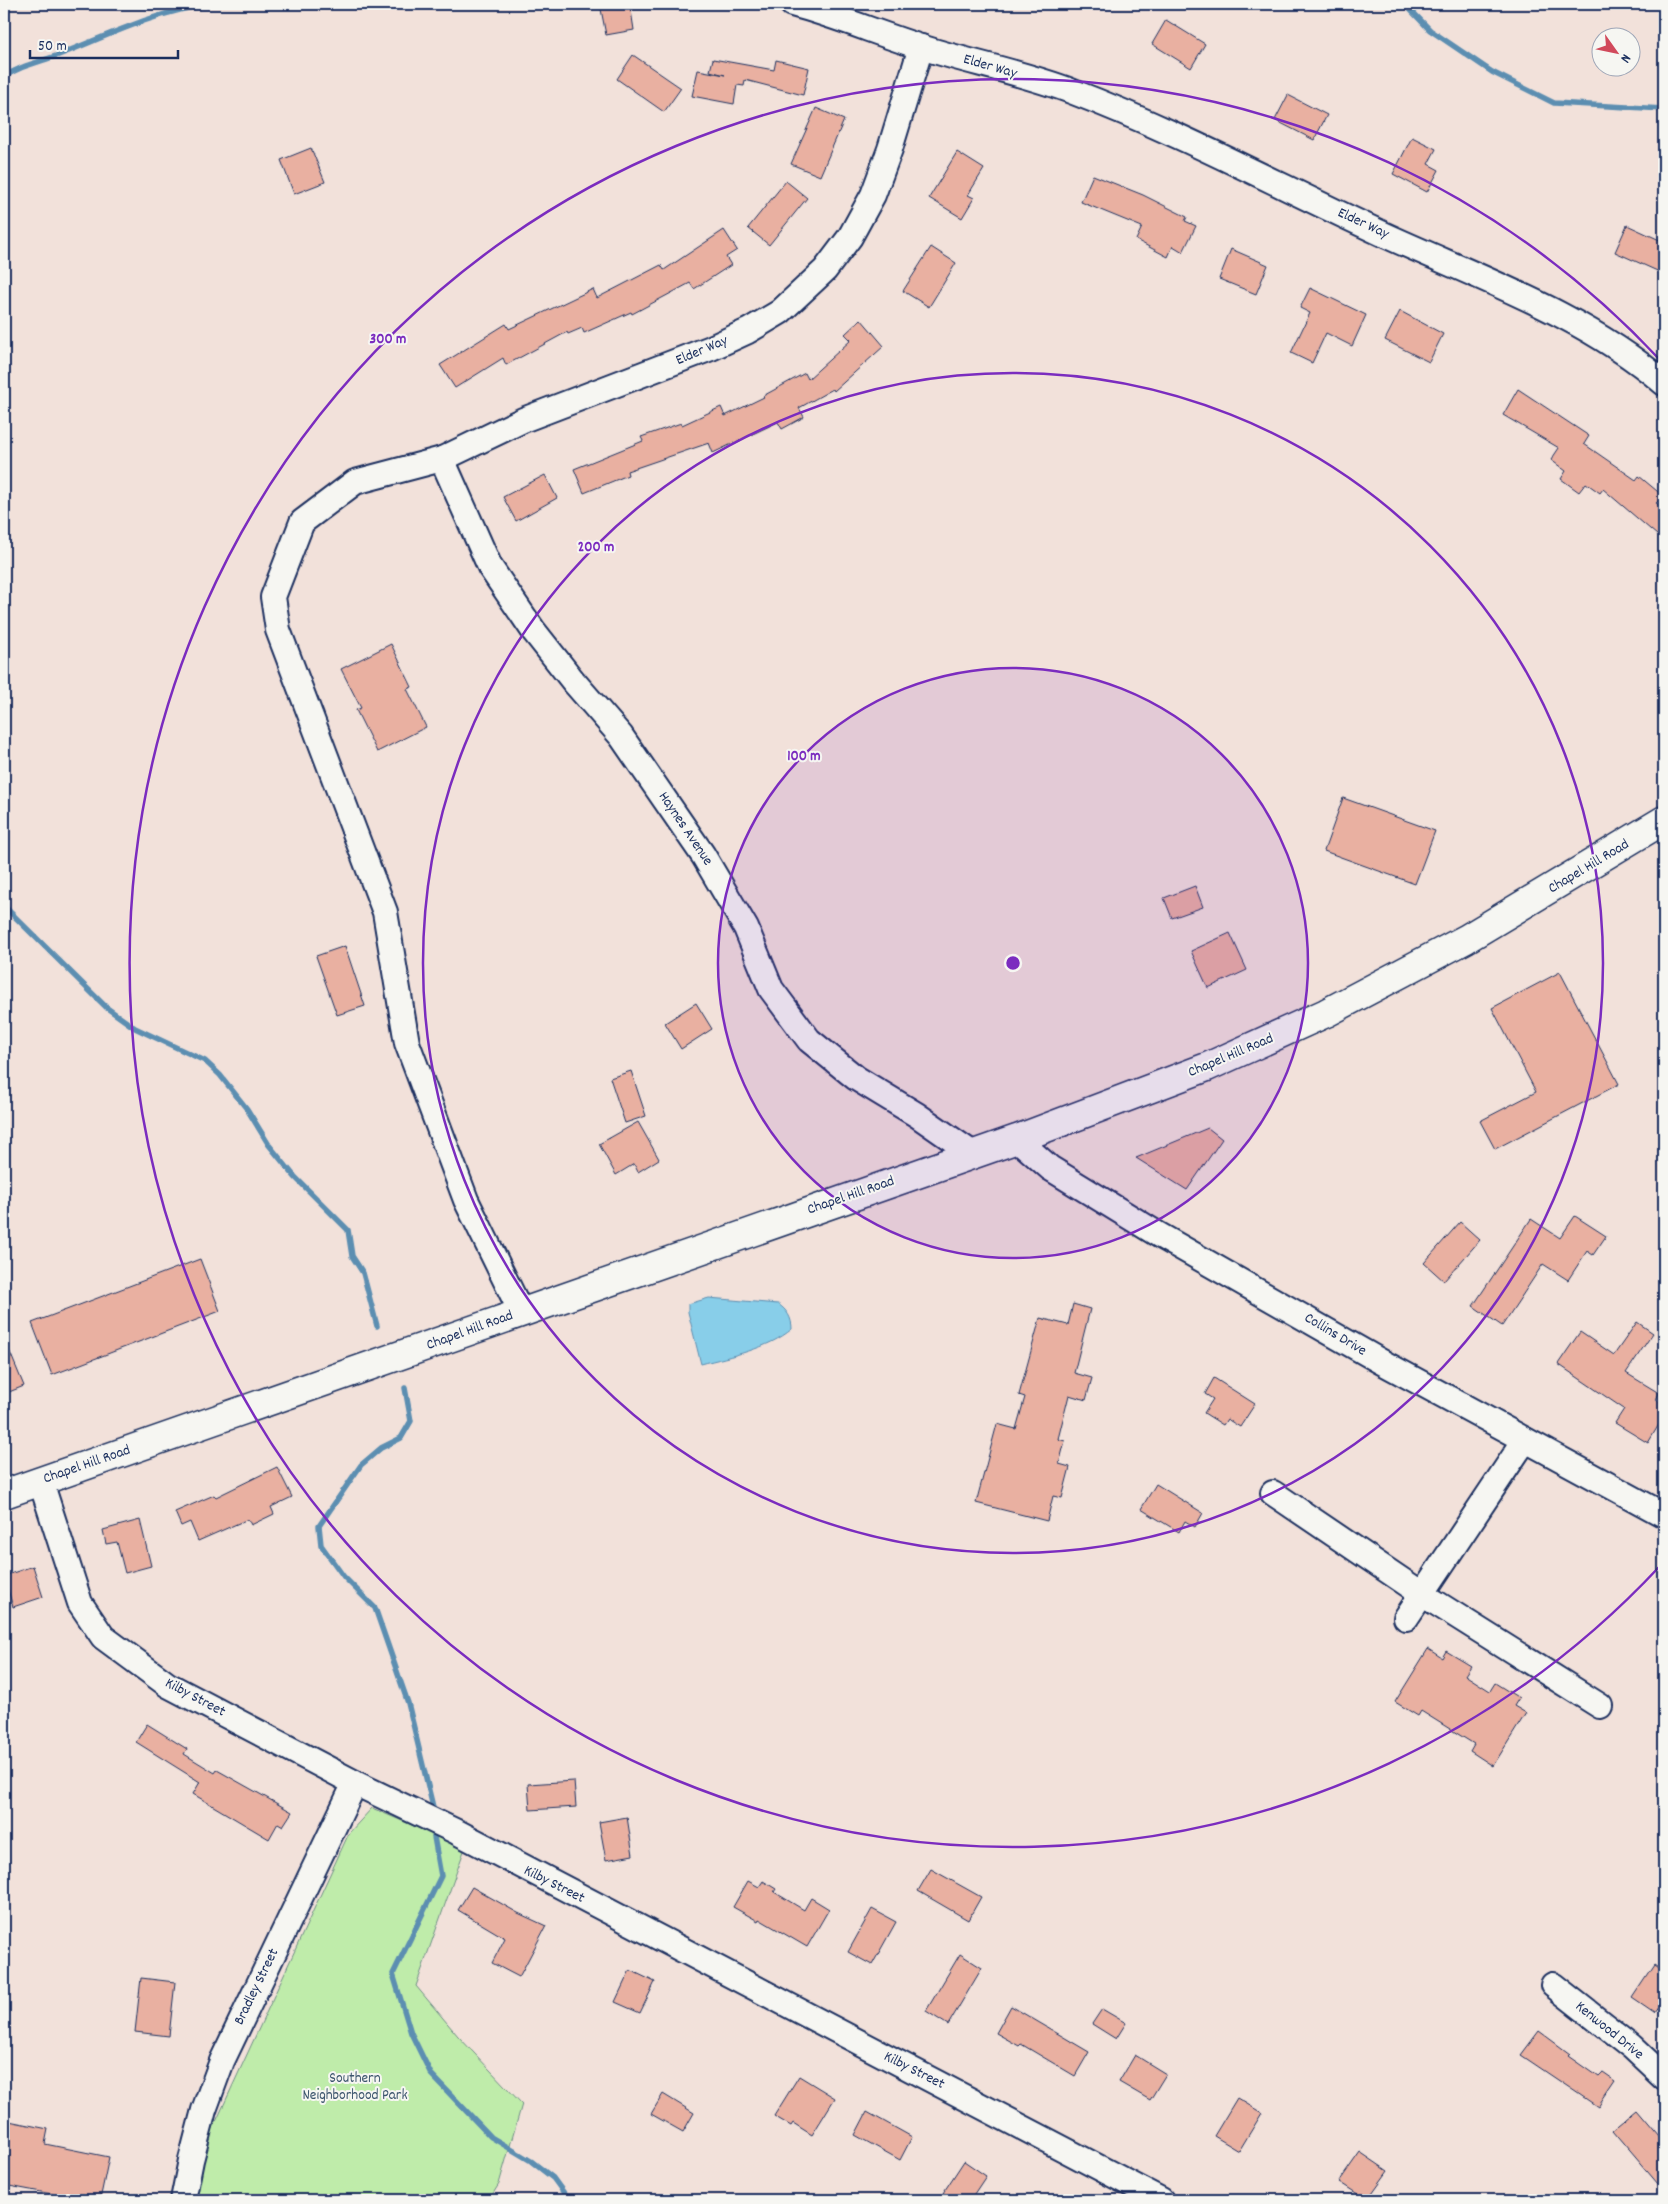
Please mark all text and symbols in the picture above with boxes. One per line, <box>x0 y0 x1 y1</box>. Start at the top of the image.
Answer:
scale bar <box>30 28 178 60</box>
north arrow <box>1590 28 1640 78</box>
text: 50 m <box>38 36 67 58</box>
street label: Elder Way <box>961 49 1020 85</box>
text: N <box>1615 50 1635 66</box>
street label: Elder Way <box>1334 202 1393 246</box>
text: 300 m <box>370 329 406 351</box>
street label: Elder Way <box>673 330 732 372</box>
text: 200 m <box>578 537 614 559</box>
text: 100 m <box>787 746 821 768</box>
street label: Haynes Avenue <box>652 788 718 871</box>
street label: Chapel Hill Road <box>1544 834 1634 900</box>
centre of rings <box>1004 954 1022 972</box>
street label: Chapel Hill Road <box>1185 1028 1277 1084</box>
street label: Chapel Hill Road <box>804 1171 898 1221</box>
street label: Chapel Hill Road <box>424 1305 516 1357</box>
street label: Collins Drive <box>1300 1308 1371 1363</box>
street label: Chapel Hill Road <box>40 1440 134 1490</box>
street label: Kilby Street <box>161 1673 230 1723</box>
street label: Kilby Street <box>520 1860 589 1910</box>
street label: Bradley Street <box>229 1945 285 2029</box>
street label: Kenwood Drive <box>1570 1996 1648 2066</box>
street label: Kilby Street <box>880 2046 949 2096</box>
park label: Southern Neighborhood Park <box>302 2068 408 2107</box>

